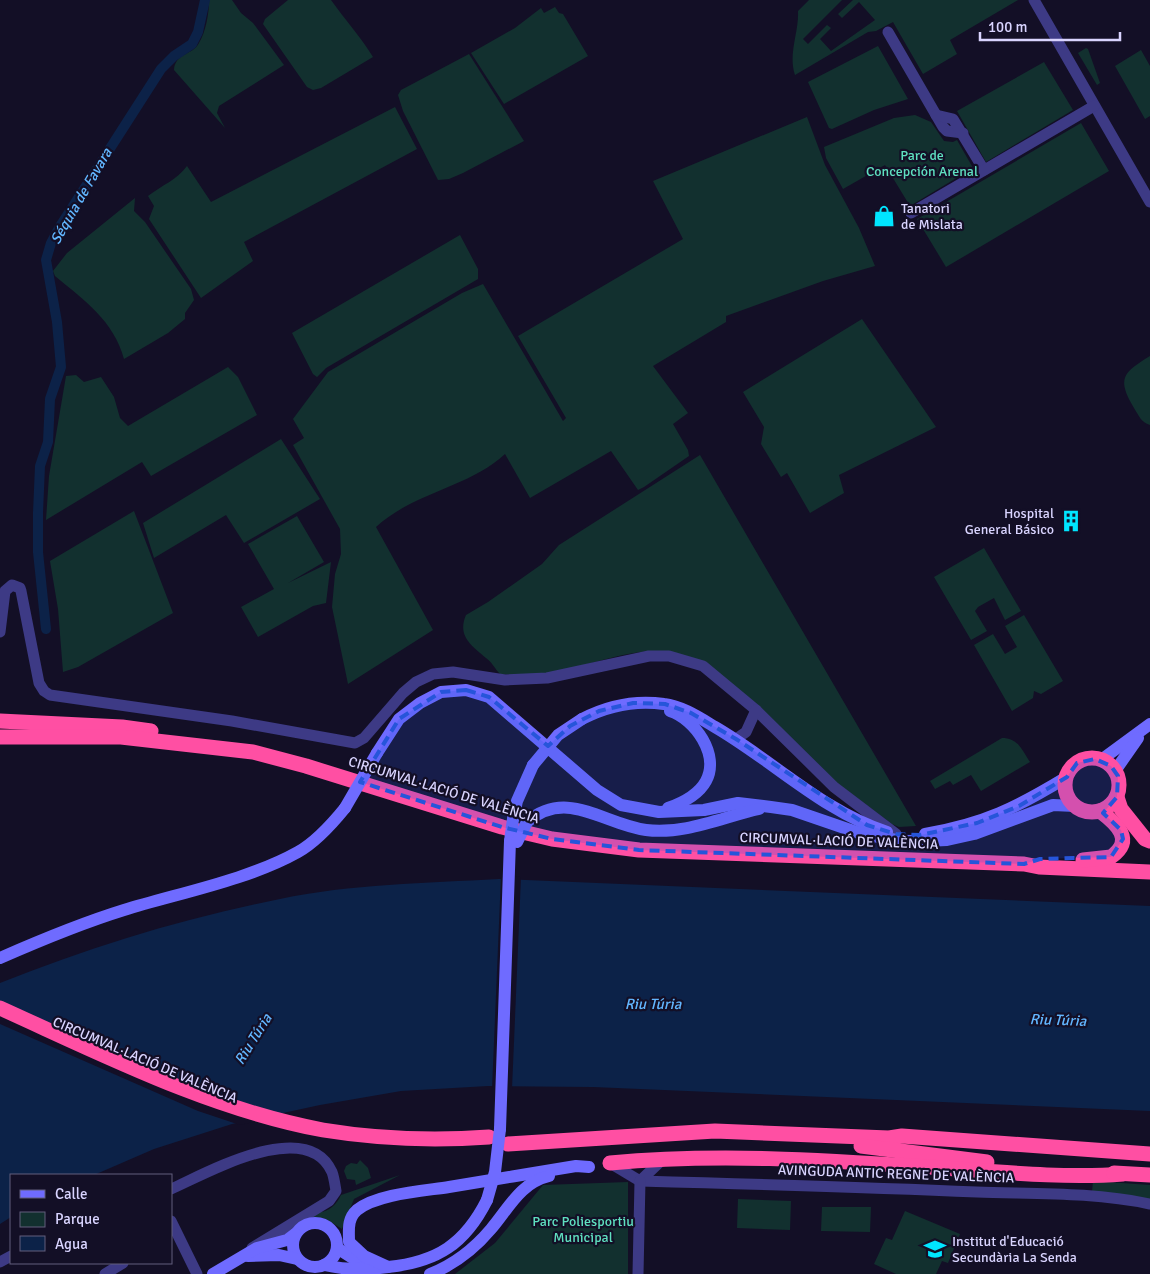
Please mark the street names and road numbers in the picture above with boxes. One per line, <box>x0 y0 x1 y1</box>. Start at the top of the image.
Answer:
street label: CIRCUMVAL·LACIÓ DE VALÈNCIA <box>346 753 542 827</box>
street label: CIRCUMVAL·LACIÓ DE VALÈNCIA <box>739 829 939 853</box>
street label: CIRCUMVAL·LACIÓ DE VALÈNCIA <box>50 1013 240 1107</box>
street label: AVINGUDA ANTIC REGNE DE VALÈNCIA <box>778 1161 1015 1187</box>

